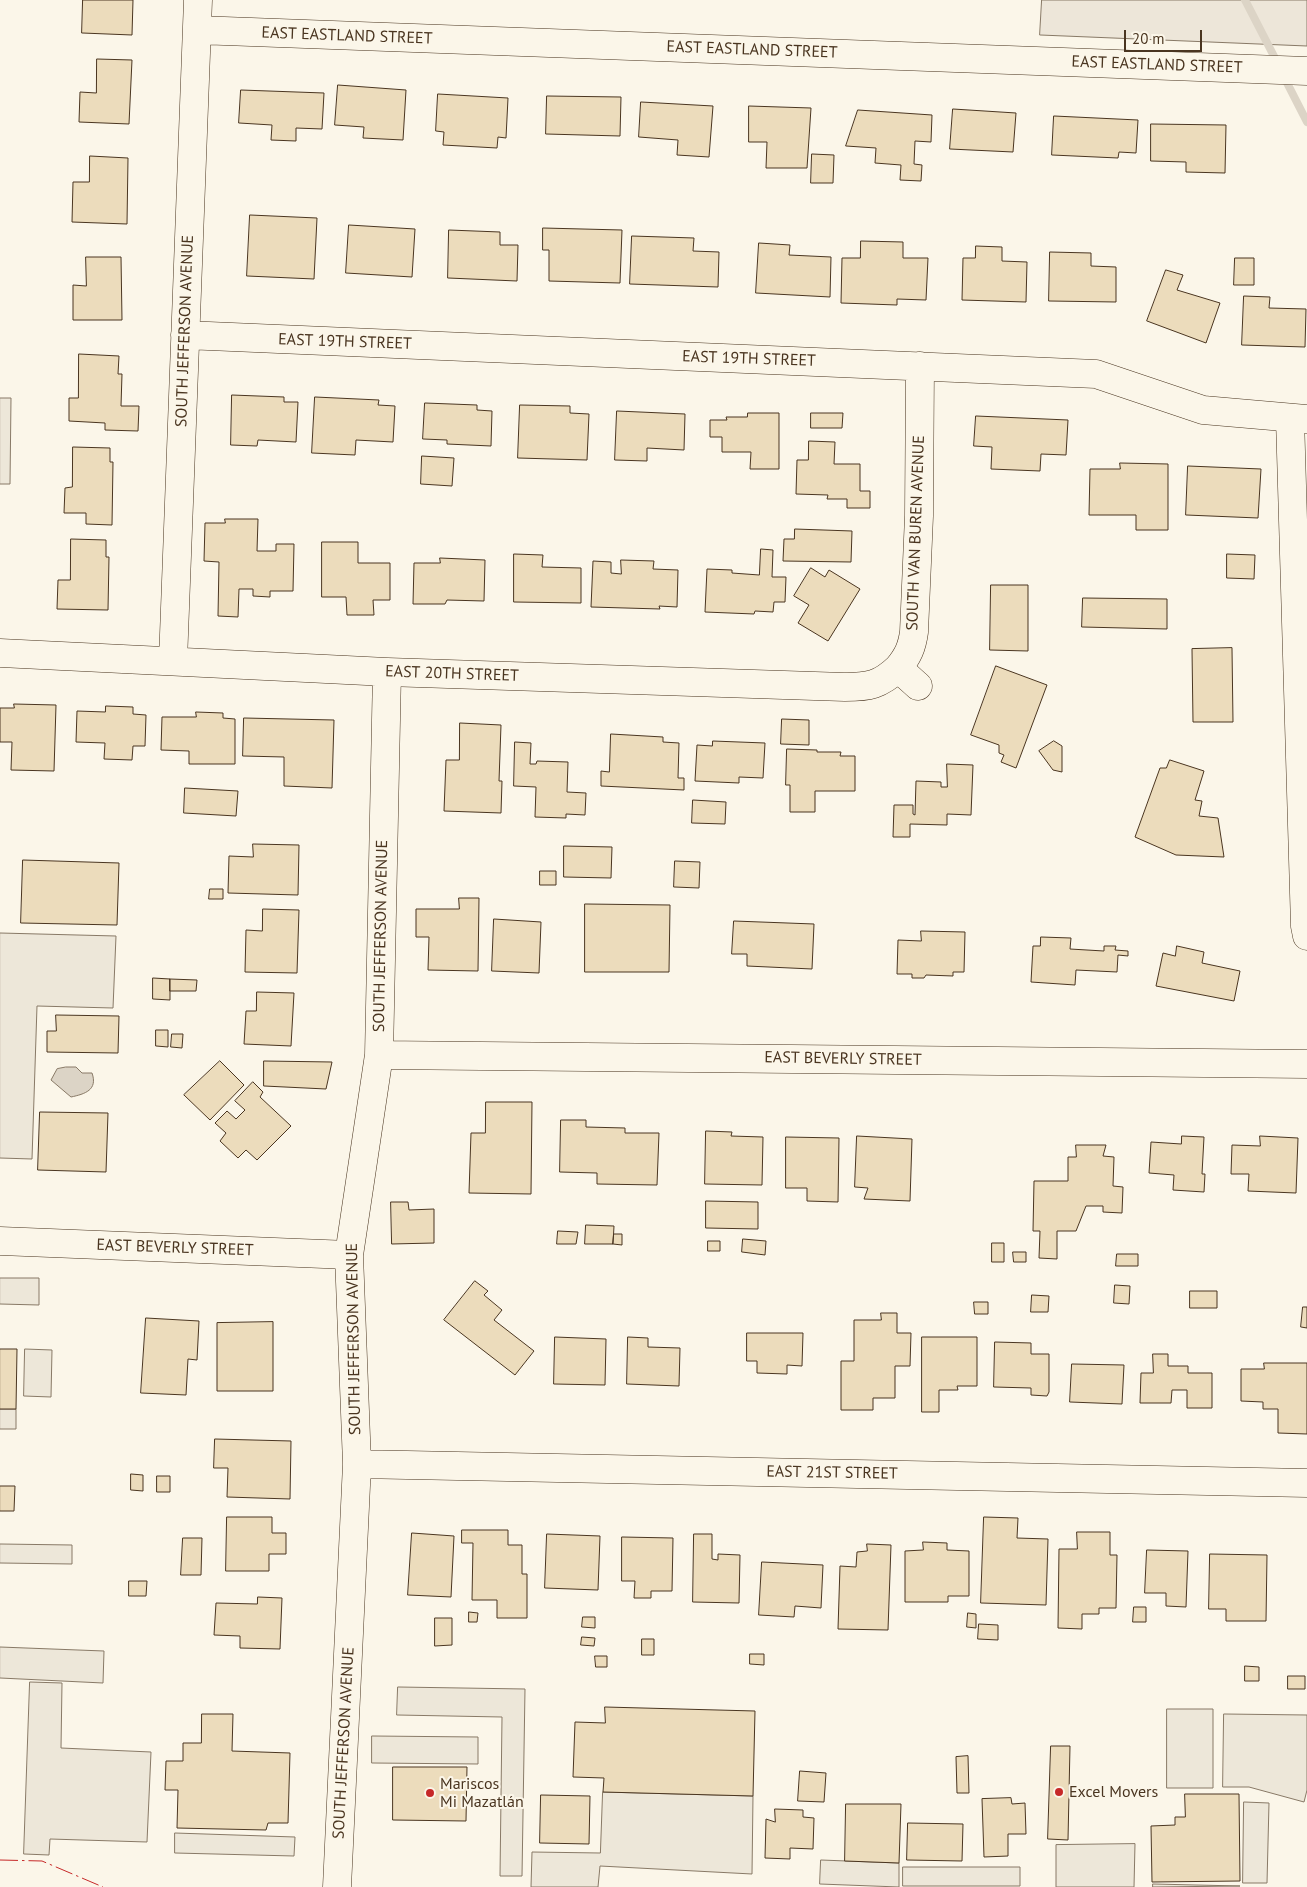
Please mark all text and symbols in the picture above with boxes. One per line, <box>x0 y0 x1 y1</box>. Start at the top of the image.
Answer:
scale bar <box>1127 20 1204 52</box>
street label: EAST EASTLAND STREET <box>261 23 433 49</box>
text: 20 m <box>1132 29 1165 48</box>
street label: EAST EASTLAND STREET <box>666 37 838 63</box>
street label: EAST EASTLAND STREET <box>1071 52 1243 78</box>
street label: SOUTH JEFFERSON AVENUE <box>172 235 198 427</box>
street label: EAST 19TH STREET <box>278 330 412 354</box>
street label: EAST 19TH STREET <box>682 347 816 371</box>
street label: SOUTH VAN BUREN AVENUE <box>903 435 929 631</box>
street label: EAST 20TH STREET <box>385 662 519 686</box>
street label: SOUTH JEFFERSON AVENUE <box>370 840 392 1032</box>
street label: EAST BEVERLY STREET <box>764 1048 922 1070</box>
street label: EAST BEVERLY STREET <box>96 1236 254 1260</box>
street label: SOUTH JEFFERSON AVENUE <box>343 1243 365 1435</box>
street label: EAST 21ST STREET <box>766 1462 898 1484</box>
street label: SOUTH JEFFERSON AVENUE <box>329 1647 359 1839</box>
place label: Mariscos Mi Mazatlán <box>440 1774 524 1812</box>
place label: Excel Movers <box>1069 1782 1158 1802</box>
marker: Excel Movers <box>1053 1786 1065 1798</box>
marker: Mariscos Mi Mazatlán <box>424 1787 436 1799</box>

